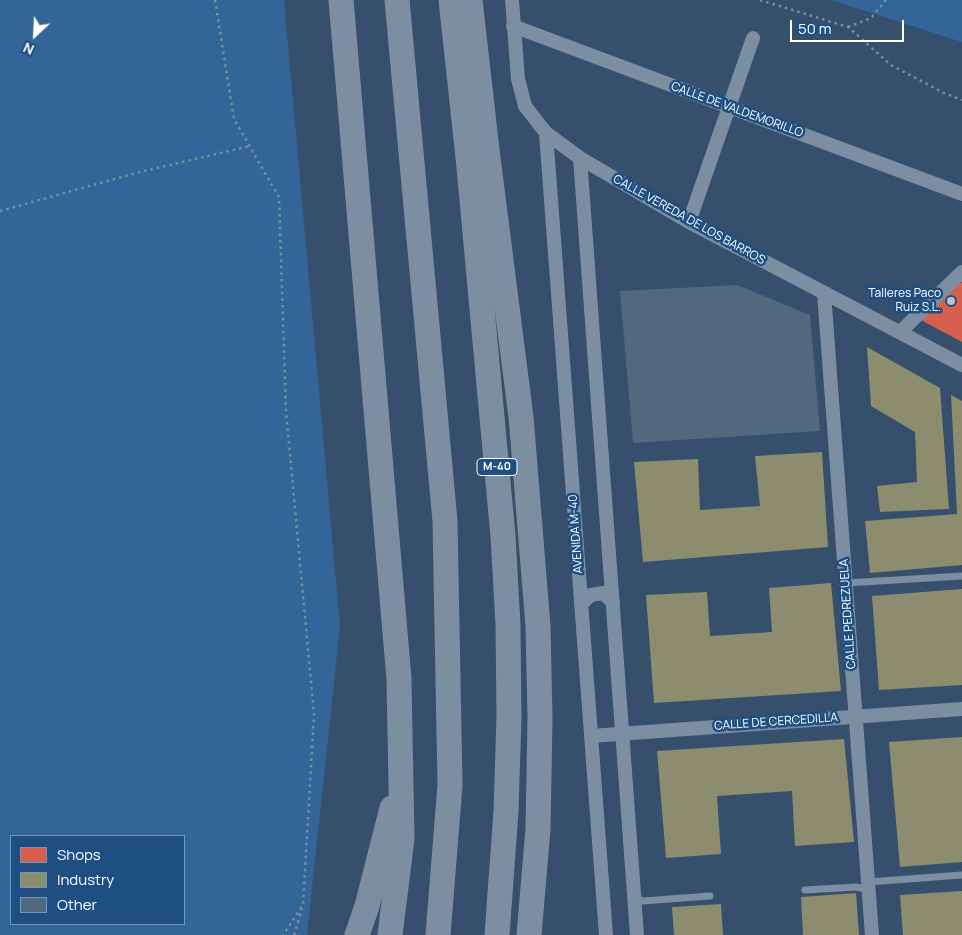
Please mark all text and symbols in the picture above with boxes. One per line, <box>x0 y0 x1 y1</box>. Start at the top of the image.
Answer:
north arrow <box>10 10 60 60</box>
scale bar <box>792 10 906 42</box>
text: 50 m <box>798 18 832 39</box>
text: N <box>20 38 37 60</box>
street label: CALLE DE VALDEMORILLO <box>669 79 805 141</box>
street label: CALLE VEREDA DE LOS BARROS <box>610 172 768 268</box>
place label: Talleres Paco Ruiz S.L. <box>868 287 941 315</box>
marker: Talleres Paco Ruiz S.L. <box>945 295 957 307</box>
road number: M-40 <box>477 458 517 476</box>
street label: AVENIDA M-40 <box>566 494 586 574</box>
street label: CALLE PEDREZUELA <box>837 558 859 670</box>
street label: CALLE DE CERCEDILLA <box>714 711 838 733</box>
legend <box>10 835 185 925</box>
text: Shops <box>57 844 101 865</box>
text: Industry <box>57 869 114 890</box>
text: Other <box>57 894 97 915</box>

